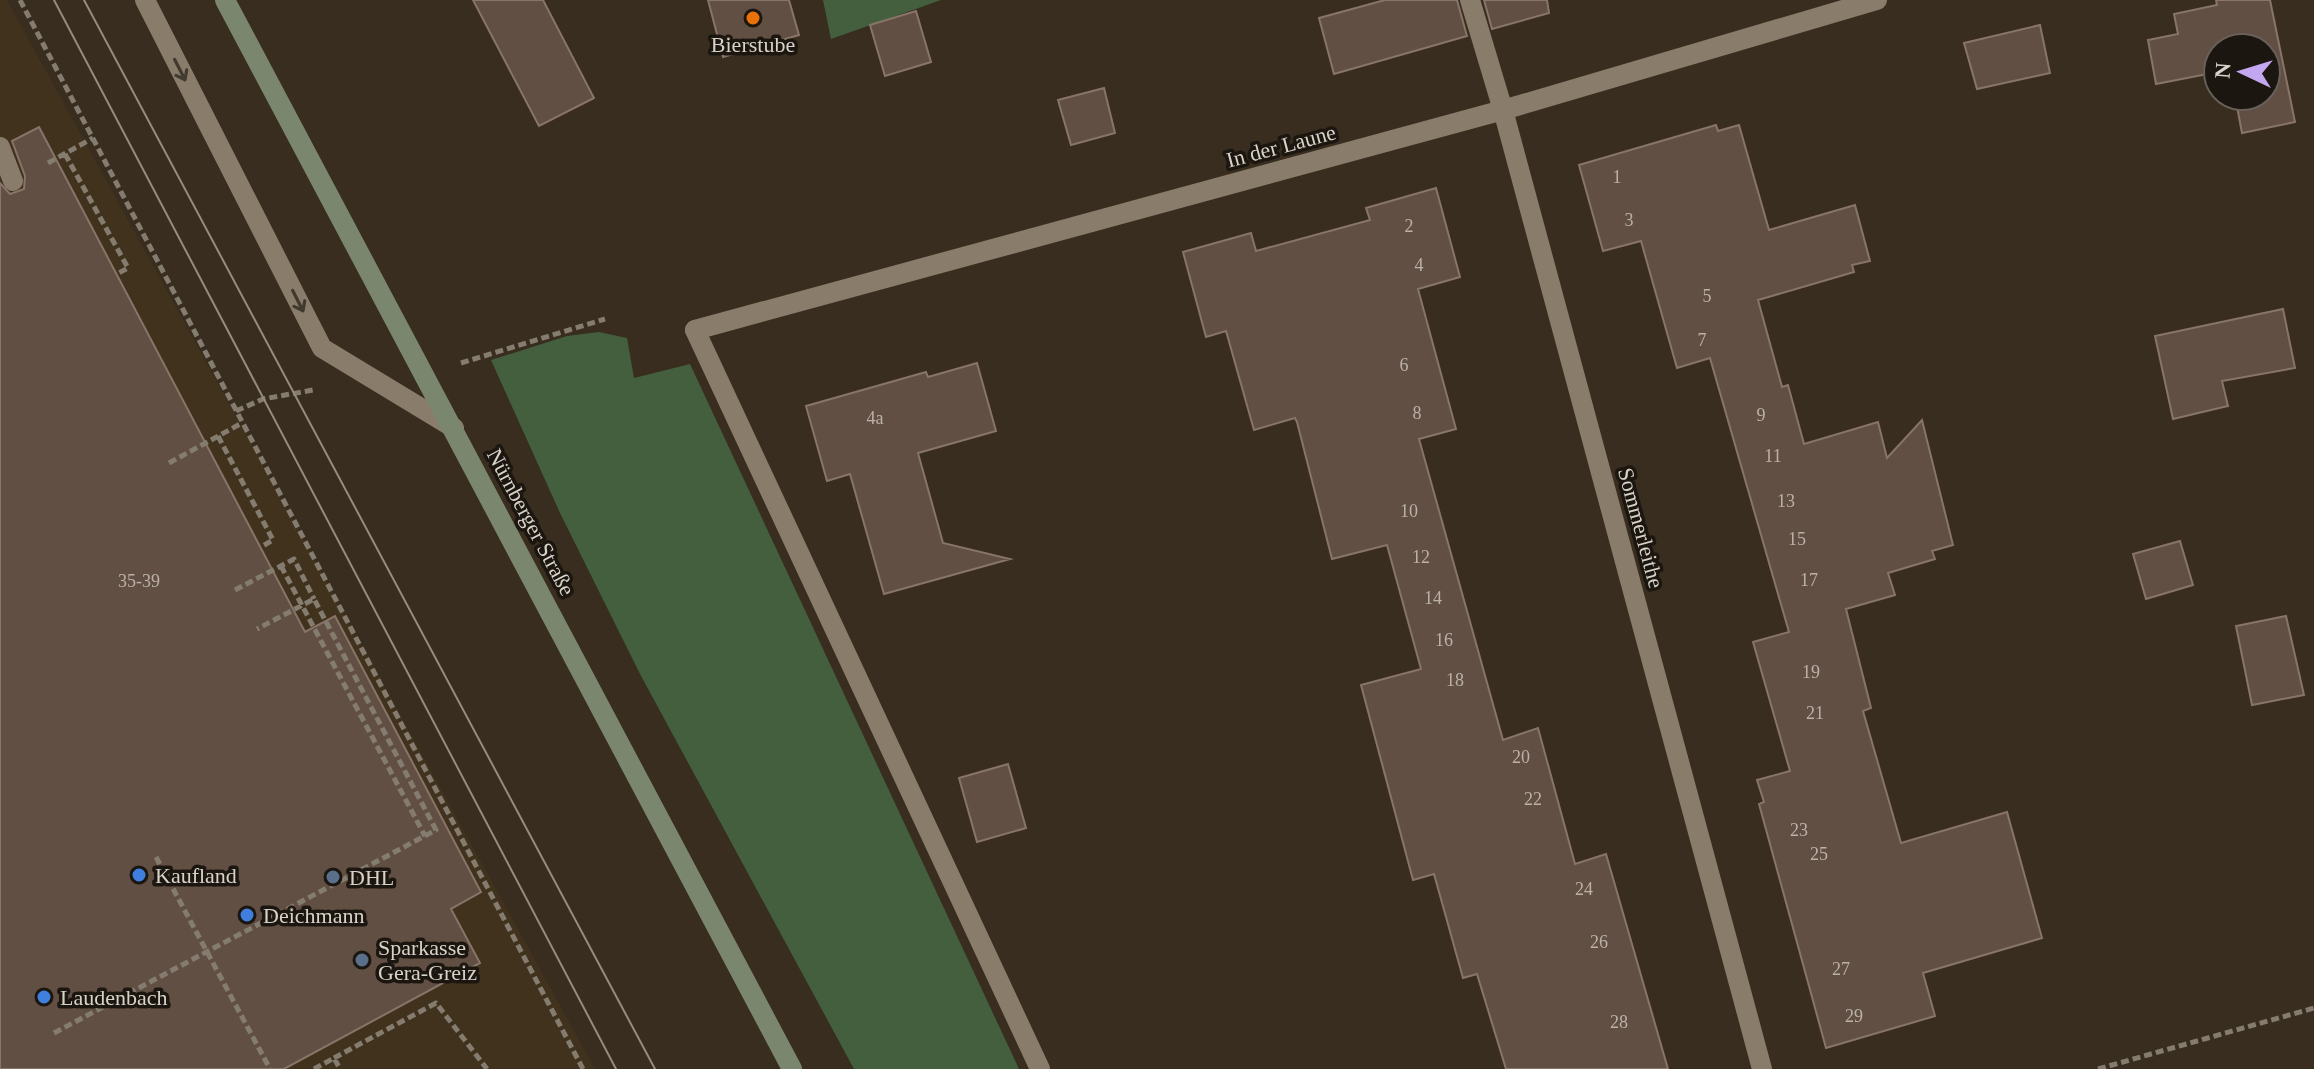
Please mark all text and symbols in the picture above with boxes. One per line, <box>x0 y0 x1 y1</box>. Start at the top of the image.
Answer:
marker: Bierstube <box>744 9 762 27</box>
place label: Bierstube <box>711 32 795 57</box>
north arrow <box>2202 32 2282 112</box>
one-way arrow <box>173 57 188 81</box>
text: N <box>2210 62 2236 79</box>
street label: In der Laune <box>1223 119 1339 173</box>
house number: 1 <box>1613 167 1622 187</box>
house number: 3 <box>1625 210 1634 230</box>
house number: 2 <box>1405 216 1414 236</box>
house number: 4 <box>1415 255 1424 275</box>
house number: 5 <box>1703 286 1712 306</box>
one-way arrow <box>291 289 306 313</box>
house number: 7 <box>1698 330 1707 350</box>
house number: 6 <box>1400 355 1409 375</box>
house number: 8 <box>1413 403 1422 423</box>
house number: 9 <box>1757 405 1766 425</box>
house number: 4a <box>867 408 884 428</box>
street label: Nürnberger Straße <box>482 444 580 600</box>
house number: 11 <box>1764 446 1782 466</box>
street label: Sommerleithe <box>1613 465 1669 591</box>
house number: 13 <box>1777 491 1795 511</box>
house number: 10 <box>1400 501 1418 521</box>
house number: 15 <box>1788 529 1806 549</box>
house number: 12 <box>1412 547 1430 567</box>
house number: 17 <box>1800 570 1818 590</box>
house number: 35-39 <box>118 571 160 591</box>
house number: 14 <box>1424 588 1442 608</box>
house number: 16 <box>1435 630 1453 650</box>
house number: 19 <box>1802 662 1820 682</box>
house number: 18 <box>1446 670 1464 690</box>
house number: 21 <box>1806 703 1824 723</box>
house number: 20 <box>1512 747 1530 767</box>
house number: 22 <box>1524 789 1542 809</box>
house number: 23 <box>1790 820 1808 840</box>
house number: 25 <box>1810 844 1828 864</box>
place label: Kaufland <box>155 863 237 888</box>
place label: DHL <box>349 865 394 890</box>
marker: Kaufland <box>130 866 148 884</box>
marker: DHL <box>324 868 342 886</box>
house number: 24 <box>1575 879 1593 899</box>
place label: Deichmann <box>263 903 364 928</box>
marker: Deichmann <box>238 906 256 924</box>
house number: 26 <box>1590 932 1608 952</box>
place label: Sparkasse Gera-Greiz <box>378 935 477 985</box>
marker: Sparkasse Gera-Greiz <box>353 951 371 969</box>
house number: 27 <box>1832 959 1850 979</box>
place label: Laudenbach <box>60 985 168 1010</box>
marker: Laudenbach <box>35 988 53 1006</box>
house number: 29 <box>1845 1006 1863 1026</box>
house number: 28 <box>1610 1012 1628 1032</box>

